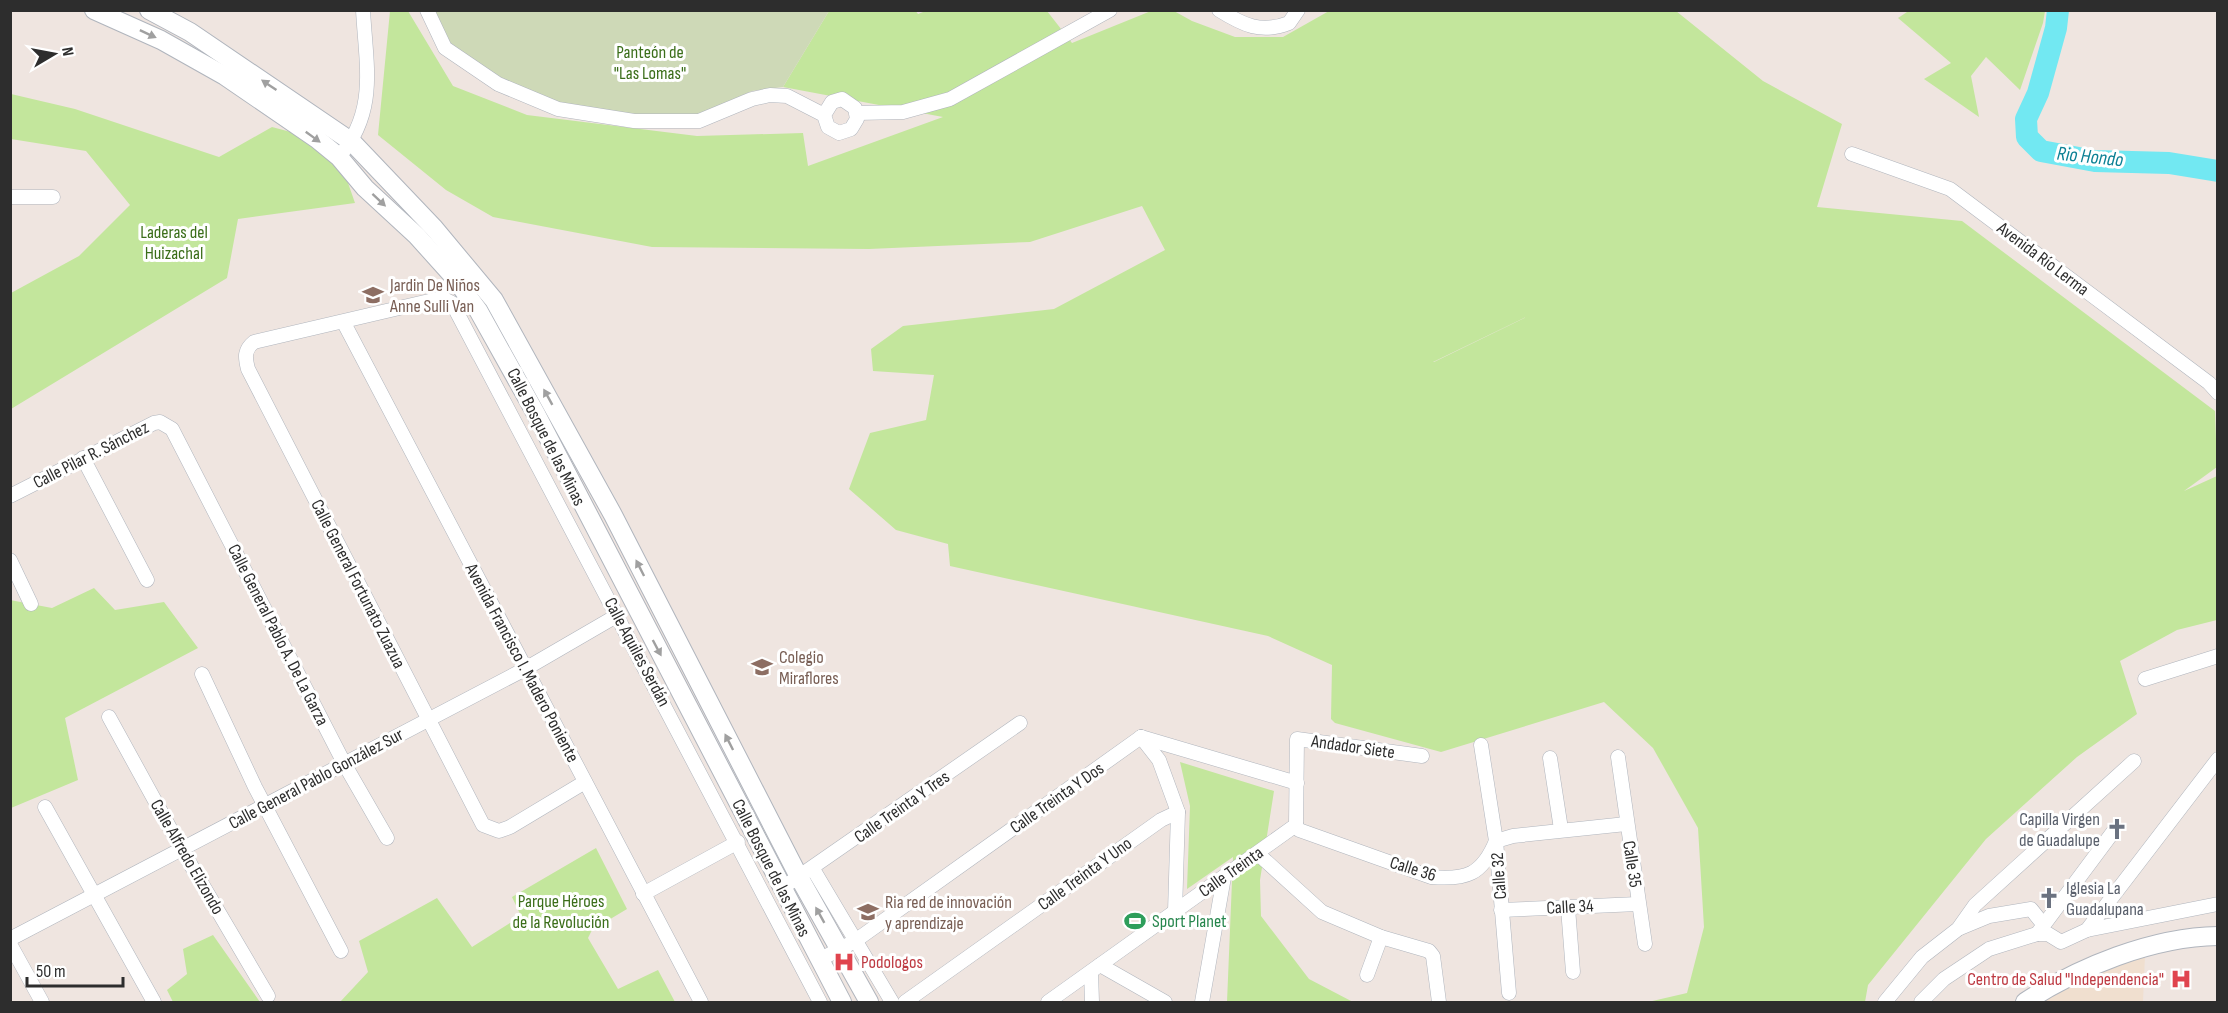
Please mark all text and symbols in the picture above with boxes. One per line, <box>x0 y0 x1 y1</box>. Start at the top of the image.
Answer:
north arrow <box>24 24 84 84</box>
one-way arrow <box>139 29 157 39</box>
park label: Panteón de "Las Lomas" <box>614 42 686 84</box>
text: N <box>57 46 77 58</box>
one-way arrow <box>261 79 277 91</box>
one-way arrow <box>304 131 320 143</box>
water label: Rio Hondo <box>2056 142 2124 172</box>
one-way arrow <box>371 193 386 207</box>
street label: Avenida Río Lerma <box>1992 217 2093 300</box>
park label: Laderas del Huizachal <box>140 222 208 264</box>
place label: Jardin De Niños Anne Sulli Van <box>389 275 480 317</box>
school or university icon: Jardin De Niños Anne Sulli Van <box>361 283 385 307</box>
street label: Calle Bosque de las Minas <box>502 365 590 509</box>
one-way arrow <box>543 388 553 405</box>
street label: Calle Pilar R. Sánchez <box>30 417 153 493</box>
street label: Calle General Fortunato Zuazua <box>306 496 410 672</box>
street label: Calle General Pablo A. De La Garza <box>223 541 333 729</box>
street label: Avenida Francisco I. Madero Poniente <box>460 559 583 766</box>
one-way arrow <box>636 560 645 577</box>
street label: Calle Aquiles Serdán <box>599 594 675 710</box>
one-way arrow <box>651 639 661 657</box>
place label: Colegio Miraflores <box>779 647 839 689</box>
school or university icon: Colegio Miraflores <box>750 655 774 679</box>
street label: Calle General Pablo González Sur <box>225 724 407 834</box>
street label: Andador Siete <box>1309 731 1396 763</box>
one-way arrow <box>725 733 735 751</box>
street label: Calle Treinta Y Dos <box>1006 758 1108 838</box>
street label: Calle Treinta Y Tres <box>850 766 954 848</box>
street label: Calle Alfredo Elizondo <box>146 796 228 918</box>
street label: Calle Bosque de las Minas <box>727 796 815 940</box>
place label: Capilla Virgen de Guadalupe <box>2019 809 2100 851</box>
church icon: Capilla Virgen de Guadalupe <box>2105 817 2129 841</box>
street label: Calle Treinta Y Uno <box>1034 833 1136 915</box>
street label: Calle 35 <box>1618 839 1646 889</box>
street label: Calle Treinta <box>1195 842 1267 902</box>
street label: Calle 36 <box>1387 852 1439 886</box>
street label: Calle 32 <box>1487 852 1511 900</box>
place label: Iglesia La Guadalupana <box>2066 878 2144 920</box>
church icon: Iglesia La Guadalupana <box>2037 886 2061 910</box>
park label: Parque Héroes de la Revolución <box>513 891 609 933</box>
place label: Ria red de innovación y aprendizaje <box>885 892 1012 934</box>
street label: Calle 34 <box>1546 895 1595 919</box>
school or university icon: Ria red de innovación y aprendizaje <box>856 900 880 924</box>
one-way arrow <box>815 906 825 923</box>
sports icon: Sport Planet <box>1123 909 1147 933</box>
place label: Sport Planet <box>1152 911 1227 932</box>
scale bar <box>27 950 123 988</box>
hospital icon: Podologos <box>832 950 856 974</box>
place label: Podologos <box>861 952 923 973</box>
text: 50 m <box>36 961 66 982</box>
hospital icon: Centro de Salud "Independencia" <box>2169 967 2193 991</box>
place label: Centro de Salud "Independencia" <box>1967 969 2164 990</box>

